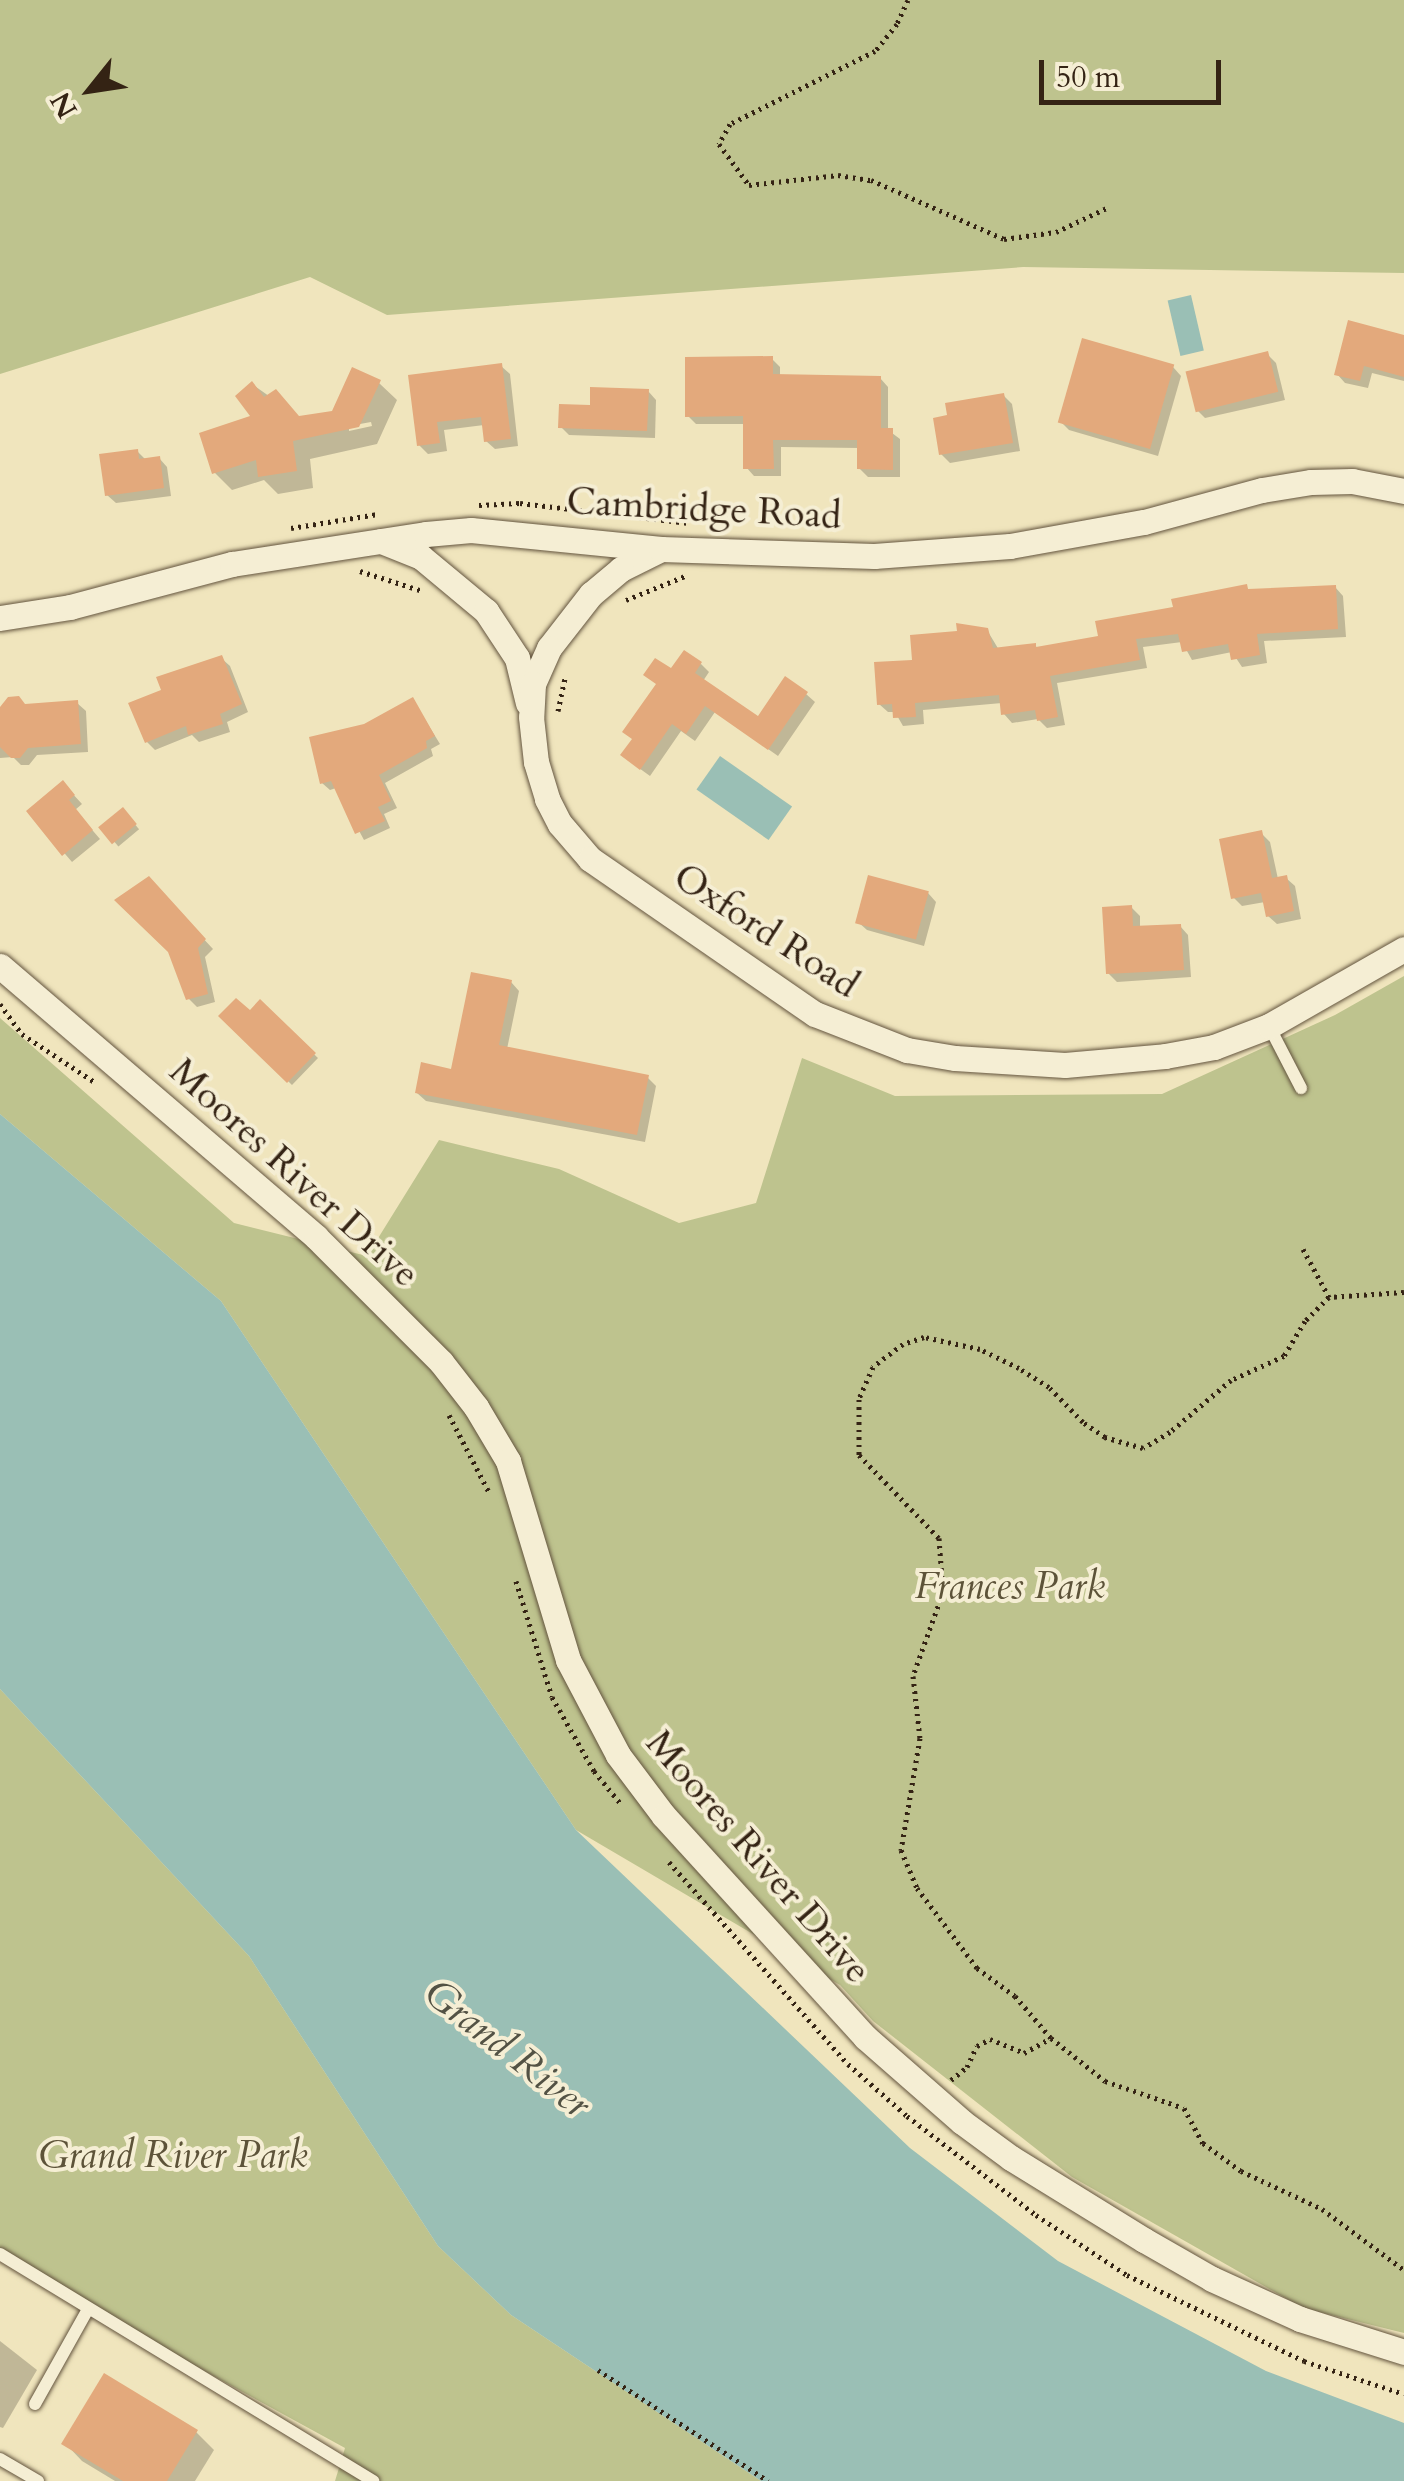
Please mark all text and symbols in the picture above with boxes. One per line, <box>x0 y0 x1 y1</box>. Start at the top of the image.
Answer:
north arrow <box>40 40 140 140</box>
scale bar <box>1044 40 1226 102</box>
text: 50 m <box>1056 57 1120 98</box>
text: N <box>41 85 87 125</box>
street label: Cambridge Road <box>565 479 843 539</box>
street label: Oxford Road <box>665 854 867 1008</box>
street label: Moores River Drive <box>160 1049 428 1297</box>
park label: Frances Park <box>915 1564 1105 1610</box>
street label: Moores River Drive <box>636 1721 880 1993</box>
water label: Grand River <box>414 1969 600 2129</box>
park label: Grand River Park <box>39 2133 307 2179</box>

